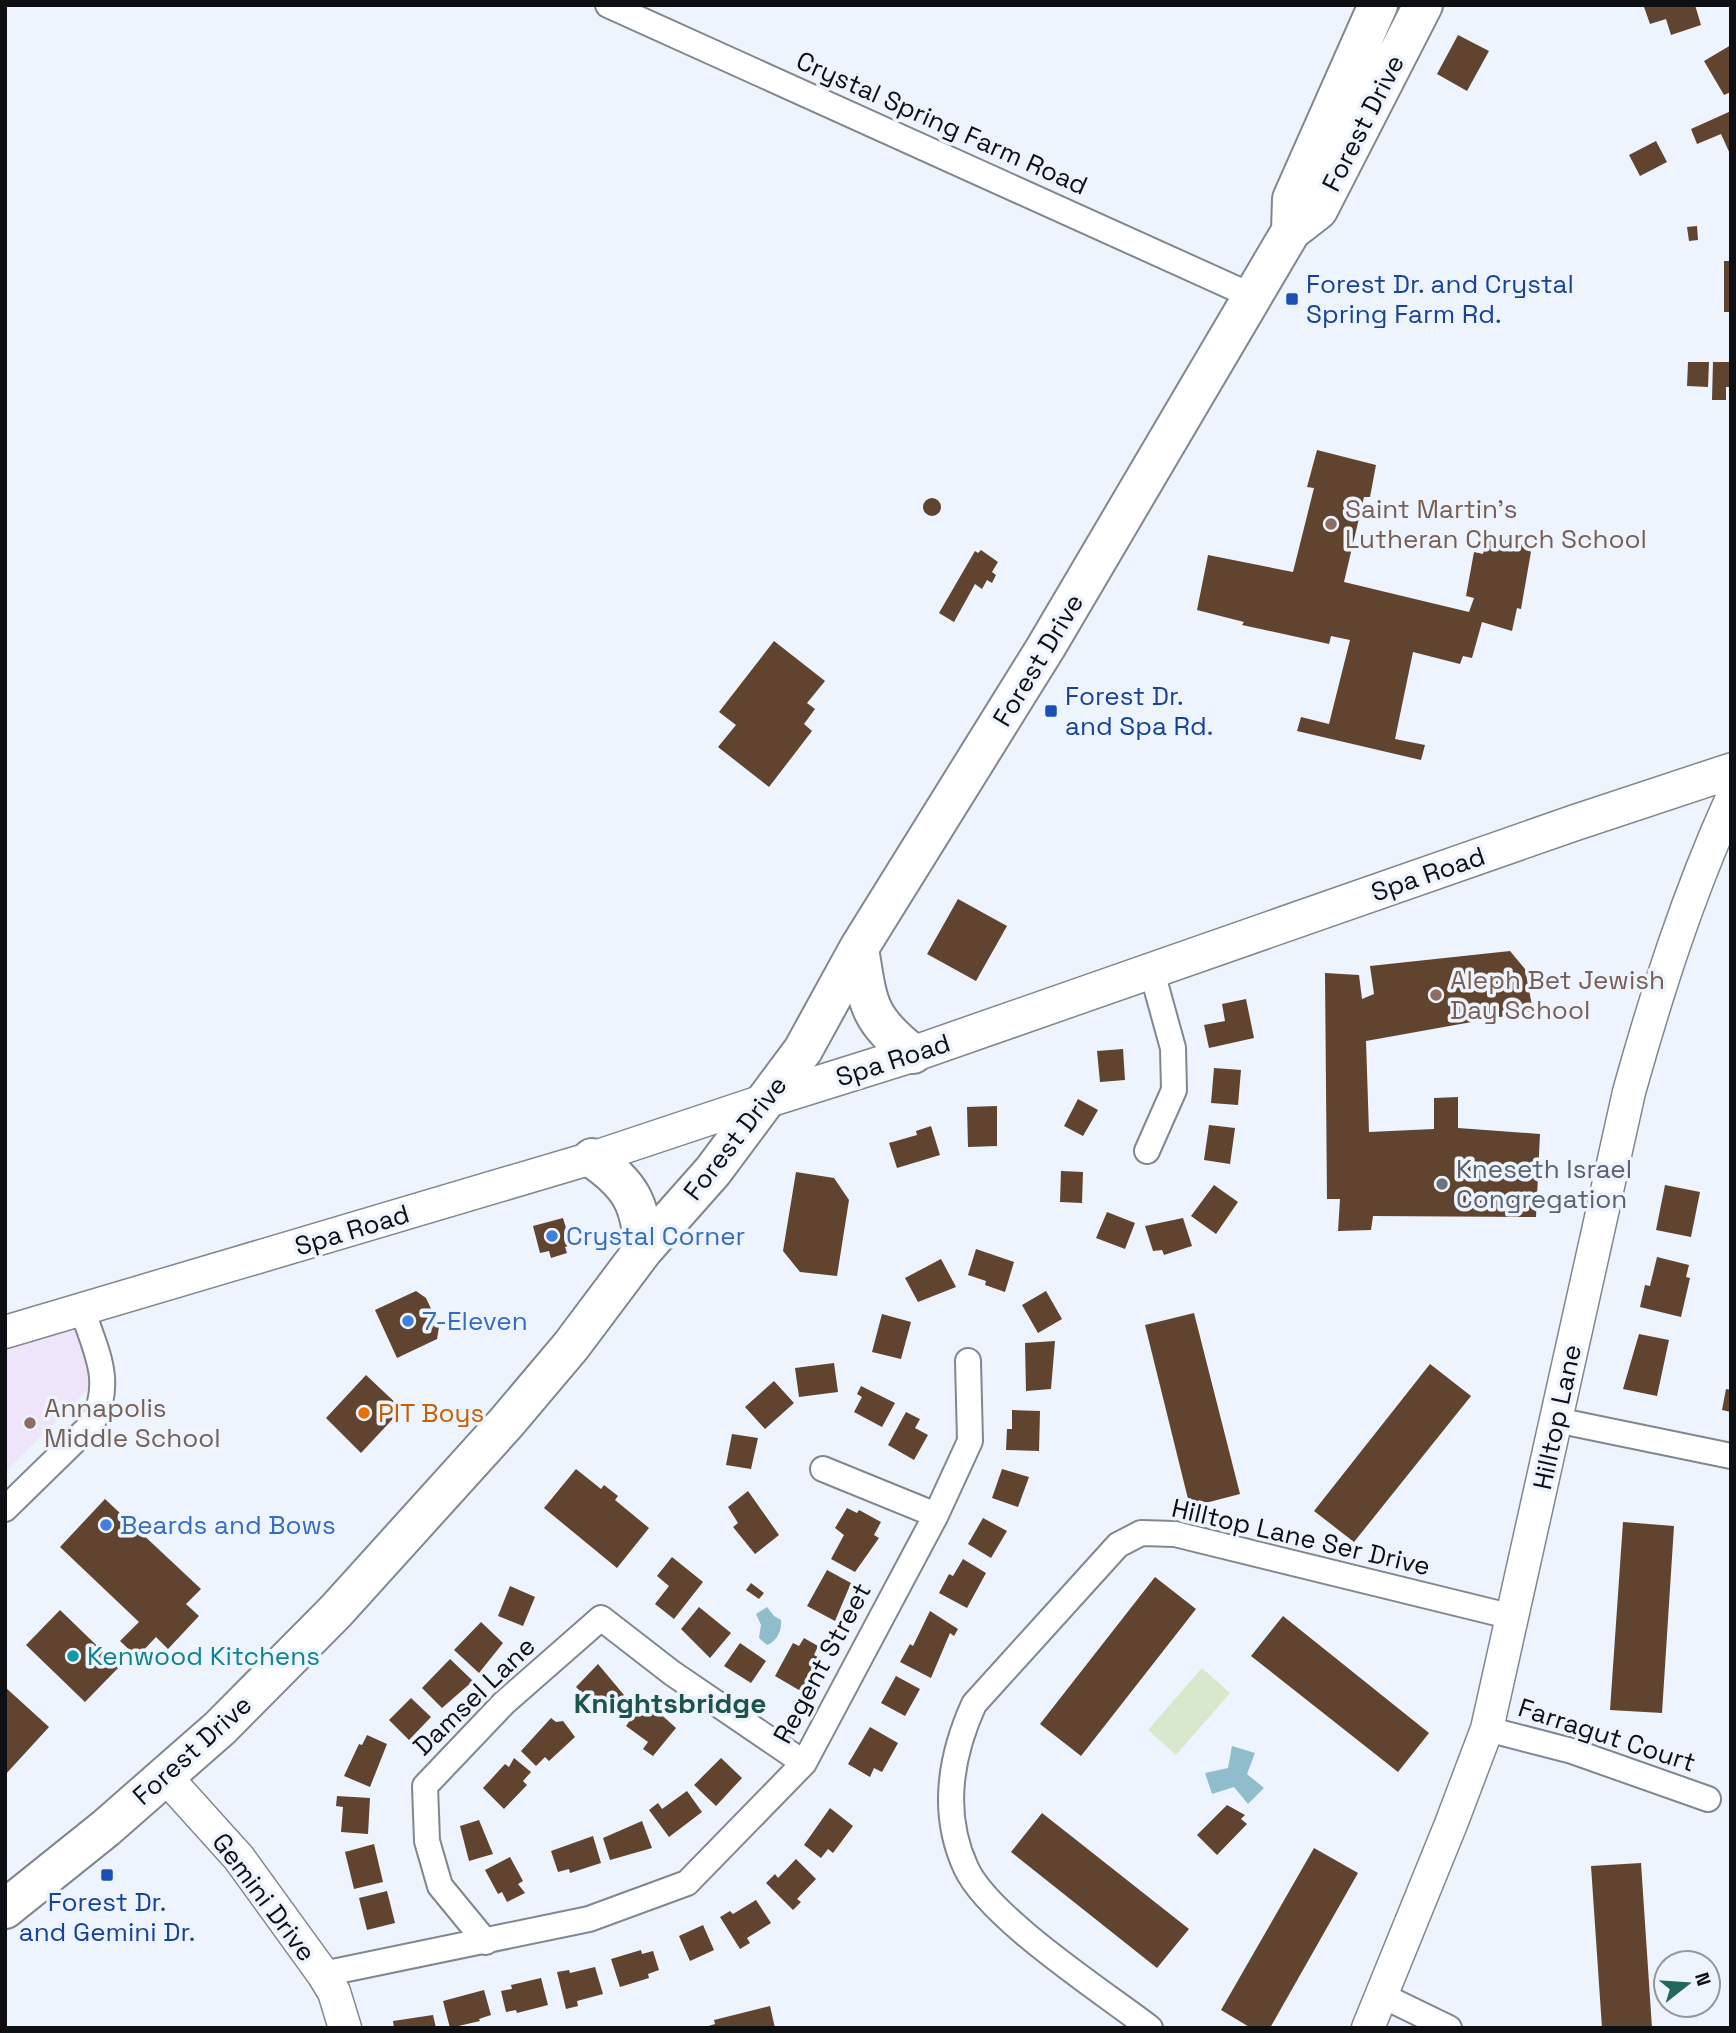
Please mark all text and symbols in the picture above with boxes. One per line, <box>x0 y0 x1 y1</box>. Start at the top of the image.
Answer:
street label: Crystal Spring Farm Road <box>791 43 1093 203</box>
street label: Forest Drive <box>1314 49 1412 197</box>
place label: Forest Dr. and Crystal Spring Farm Rd. <box>1306 267 1574 331</box>
marker: Forest Dr. and Crystal Spring Farm Rd. <box>1284 291 1300 307</box>
place label: Saint Martin's Lutheran Church School <box>1345 492 1647 556</box>
marker: Saint Martin's Lutheran Church School <box>1323 516 1339 532</box>
street label: Forest Drive <box>985 587 1091 733</box>
place label: Forest Dr. and Spa Rd. <box>1065 679 1213 743</box>
marker: Forest Dr. and Spa Rd. <box>1043 703 1059 719</box>
street label: Spa Road <box>1367 839 1489 909</box>
place label: Aleph Bet Jewish Day School <box>1450 963 1665 1027</box>
marker: Aleph Bet Jewish Day School <box>1428 987 1444 1003</box>
street label: Spa Road <box>832 1026 954 1094</box>
street label: Forest Drive <box>676 1069 794 1207</box>
place label: Kneseth Israel Congregation <box>1456 1152 1632 1216</box>
marker: Kneseth Israel Congregation <box>1434 1176 1450 1192</box>
street label: Spa Road <box>291 1196 413 1264</box>
place label: Crystal Corner <box>566 1219 745 1253</box>
marker: Crystal Corner <box>544 1228 560 1244</box>
place label: 7-Eleven <box>422 1304 528 1338</box>
marker: 7-Eleven <box>400 1313 416 1329</box>
street label: Hilltop Lane <box>1525 1341 1589 1493</box>
place label: Annapolis Middle School <box>44 1391 221 1455</box>
place label: PIT Boys <box>378 1396 484 1430</box>
marker: PIT Boys <box>356 1405 372 1421</box>
marker: Annapolis Middle School <box>22 1415 38 1431</box>
street label: Hilltop Lane Ser Drive <box>1168 1491 1434 1583</box>
place label: Beards and Bows <box>120 1508 336 1542</box>
marker: Beards and Bows <box>98 1517 114 1533</box>
street label: Regent Street <box>765 1577 879 1749</box>
street label: Damsel Lane <box>406 1629 542 1763</box>
place label: Kenwood Kitchens <box>87 1639 320 1673</box>
marker: Kenwood Kitchens <box>65 1648 81 1664</box>
district label: Knightsbridge <box>574 1685 766 1721</box>
street label: Forest Drive <box>125 1688 259 1812</box>
street label: Farragut Court <box>1514 1690 1700 1780</box>
street label: Gemini Drive <box>205 1826 323 1968</box>
marker: Forest Dr. and Gemini Dr. <box>99 1867 115 1883</box>
place label: Forest Dr. and Gemini Dr. <box>19 1885 195 1949</box>
north arrow <box>1652 1949 1722 2019</box>
text: N <box>1689 1969 1717 1989</box>

